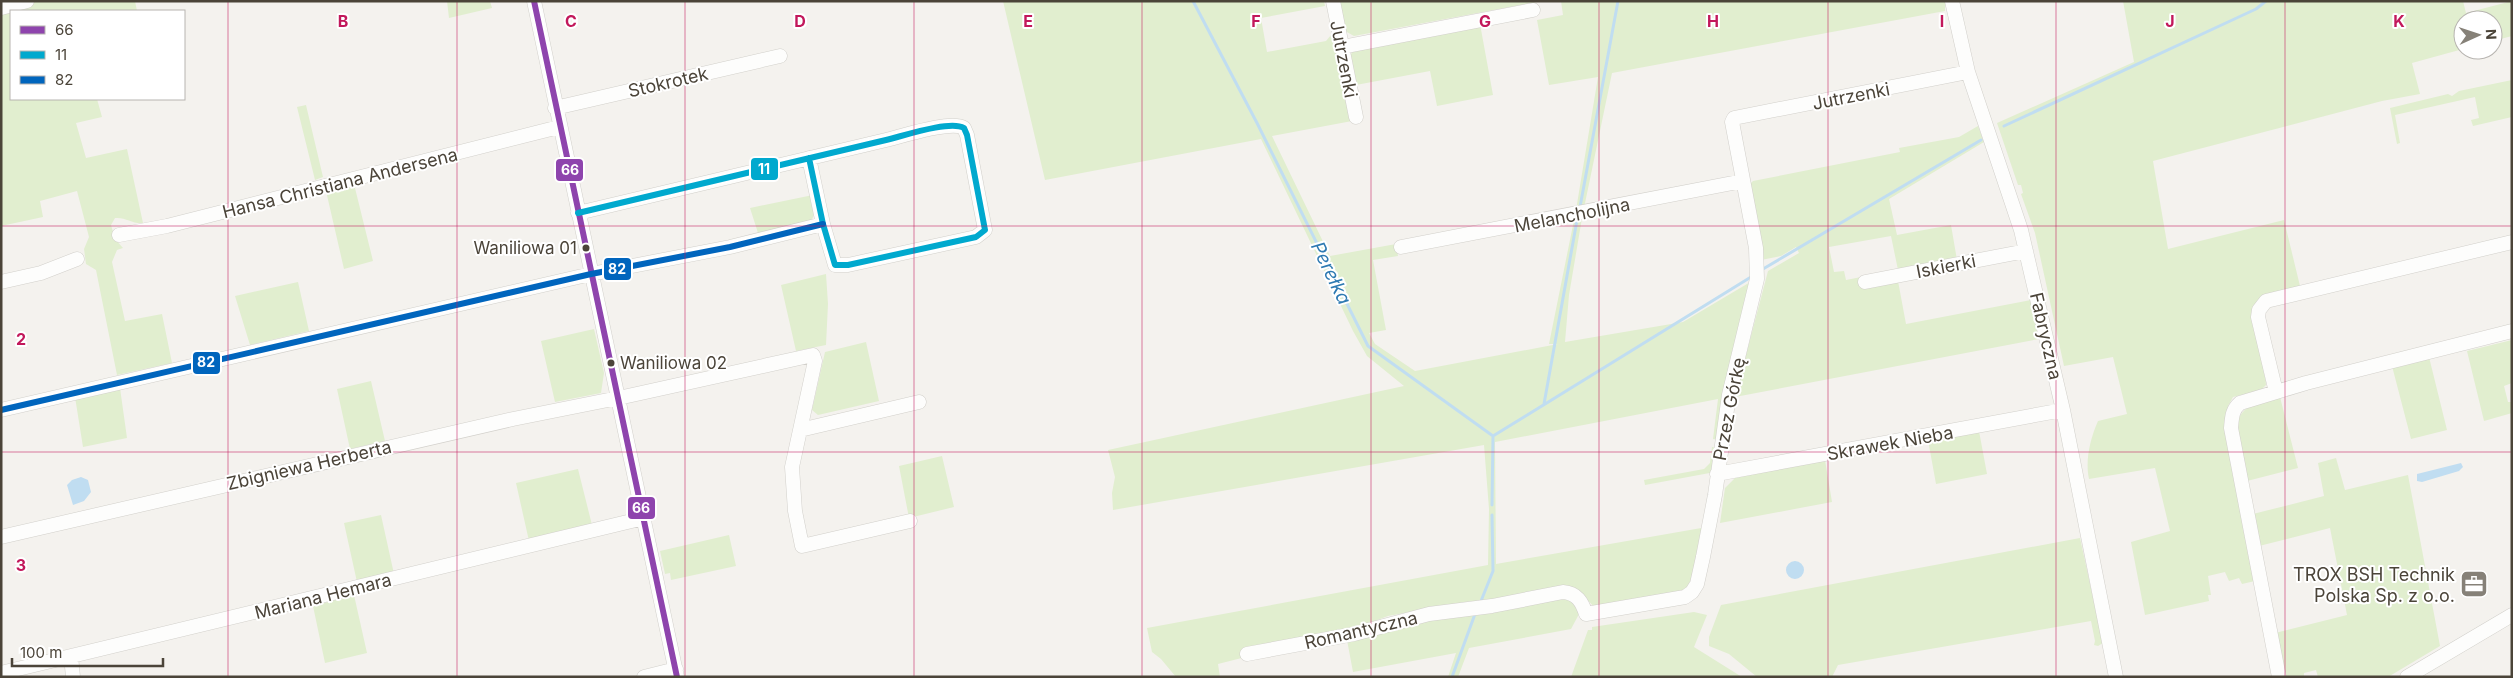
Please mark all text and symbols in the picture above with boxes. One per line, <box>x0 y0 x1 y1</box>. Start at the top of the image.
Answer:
legend <box>10 10 185 100</box>
north arrow <box>2453 10 2503 60</box>
text: B <box>338 11 348 31</box>
text: C <box>565 11 577 31</box>
text: D <box>794 11 806 31</box>
text: E <box>1023 11 1033 31</box>
text: F <box>1251 11 1261 31</box>
text: G <box>1479 11 1491 31</box>
text: H <box>1707 11 1719 31</box>
text: I <box>1940 11 1944 31</box>
text: J <box>2165 11 2175 31</box>
text: K <box>2393 11 2405 31</box>
street label: Jutrzenki <box>1326 18 1362 100</box>
text: 66 <box>55 20 74 39</box>
text: N <box>2483 29 2500 40</box>
text: 11 <box>55 45 67 64</box>
street label: Stokrotek <box>626 63 710 101</box>
text: 82 <box>55 70 73 89</box>
street label: Jutrzenki <box>1810 78 1892 114</box>
street label: Hansa Christiana Andersena <box>220 144 460 222</box>
line badge: 11 <box>750 157 779 181</box>
line badge: 66 <box>555 158 584 182</box>
text: 11 <box>758 160 770 177</box>
text: 66 <box>561 161 579 178</box>
street label: Melancholijna <box>1512 193 1632 237</box>
place label: Waniliowa 01 <box>473 238 577 258</box>
water label: Perełka <box>1306 238 1356 308</box>
marker: Waniliowa 01 <box>581 243 591 253</box>
street label: Iskierki <box>1914 250 1978 282</box>
line badge: 82 <box>603 257 632 281</box>
text: 82 <box>608 260 626 277</box>
street label: Fabryczna <box>2026 290 2066 382</box>
text: 2 <box>16 329 26 349</box>
line badge: 82 <box>192 351 221 375</box>
text: 82 <box>197 353 215 370</box>
place label: Waniliowa 02 <box>620 353 727 373</box>
street label: Przez Górkę <box>1709 356 1749 462</box>
marker: Waniliowa 02 <box>606 358 616 368</box>
street label: Skrawek Nieba <box>1825 422 1955 464</box>
street label: Zbigniewa Herberta <box>225 436 393 494</box>
line badge: 66 <box>627 496 656 520</box>
text: 66 <box>632 499 650 516</box>
text: 3 <box>16 555 26 575</box>
place label: TROX BSH Technik Polska Sp. z o.o. <box>2293 564 2455 606</box>
street label: Mariana Hemara <box>252 569 394 623</box>
office icon: TROX BSH Technik Polska Sp. z o.o. <box>2459 569 2489 599</box>
street label: Romantyczna <box>1302 607 1420 653</box>
scale bar <box>12 636 164 668</box>
text: 100 m <box>20 643 62 662</box>

